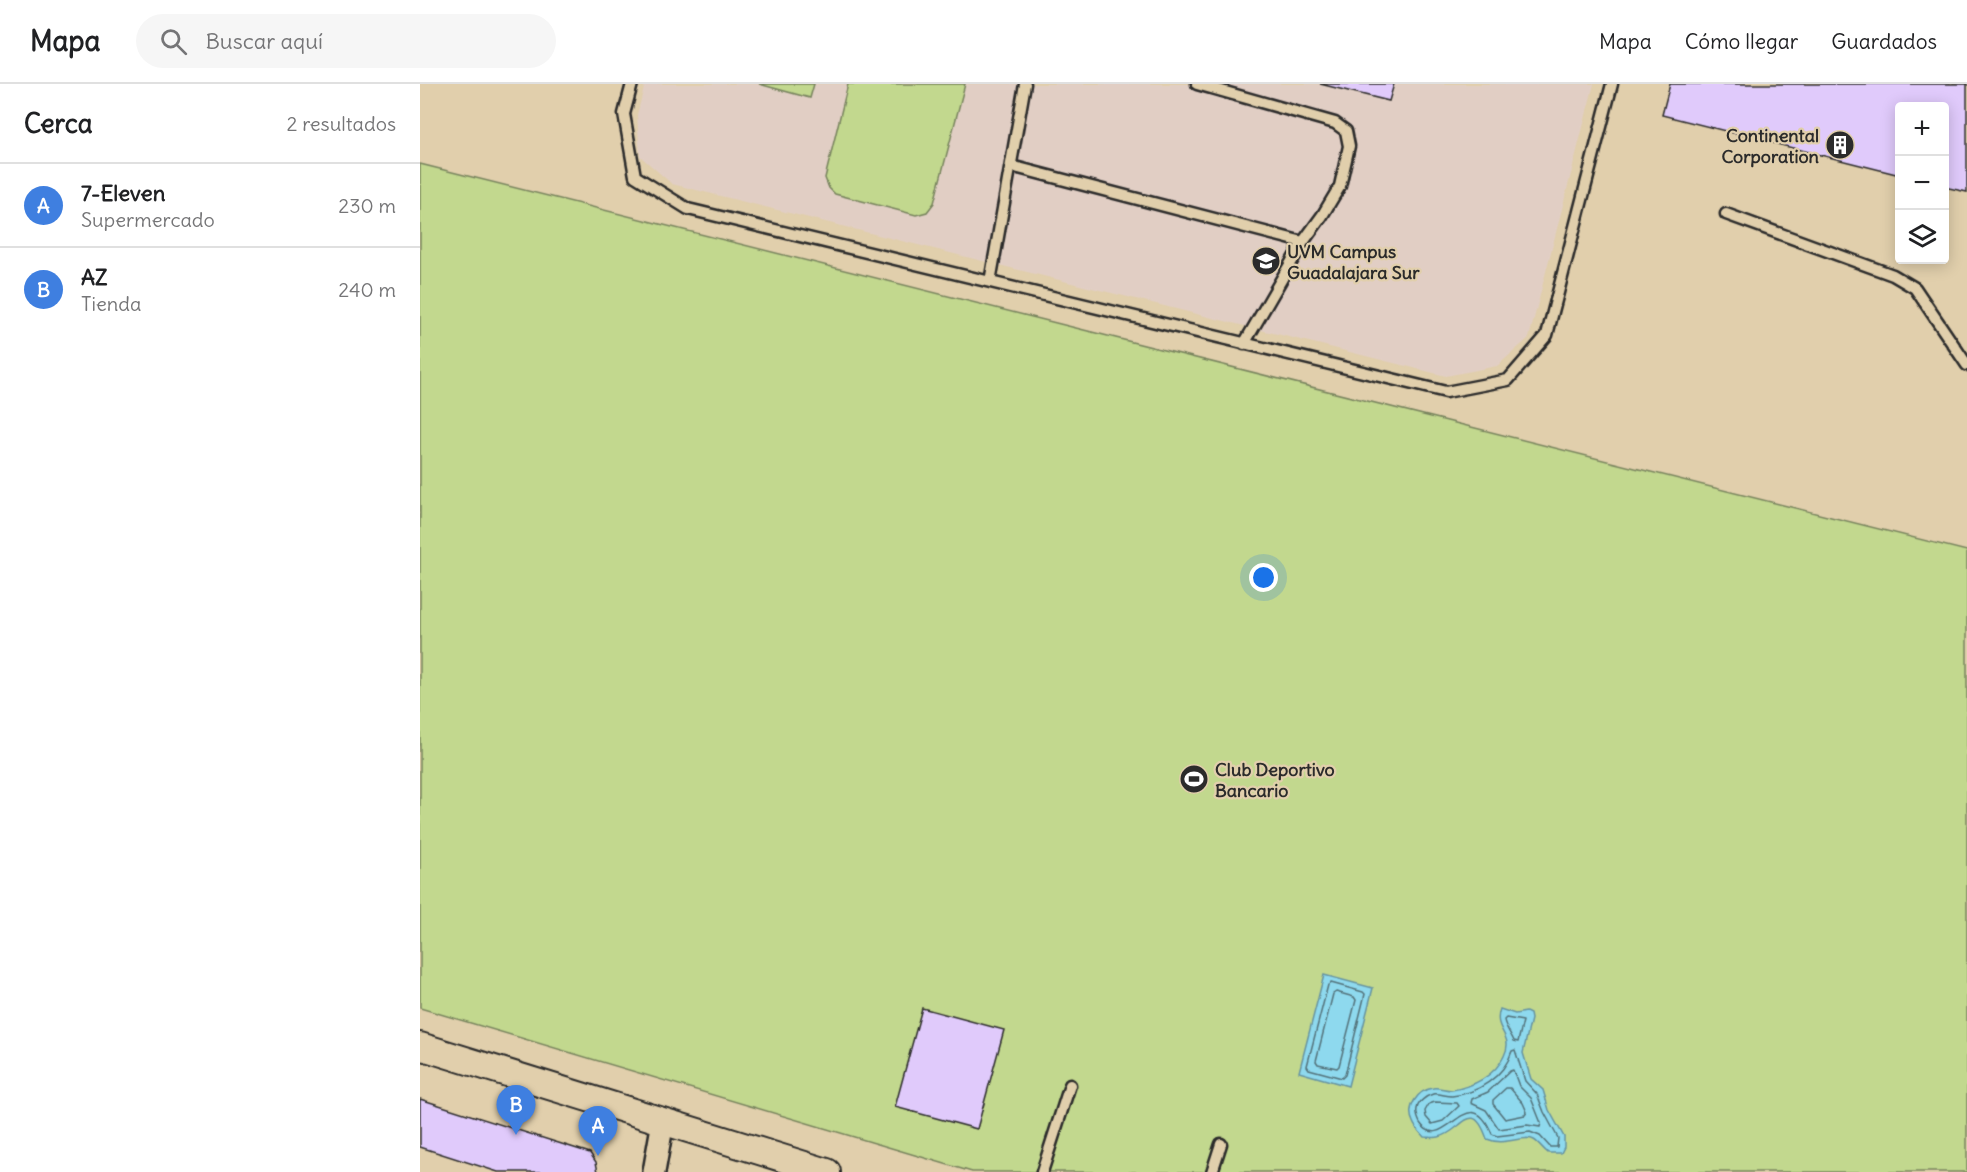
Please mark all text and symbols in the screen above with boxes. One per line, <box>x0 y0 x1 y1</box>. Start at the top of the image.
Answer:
search box <box>136 14 556 68</box>
text: Mapa <box>30 23 100 59</box>
icon: search <box>157 25 190 58</box>
text: Buscar aquí <box>205 27 323 55</box>
text: Mapa <box>1599 28 1652 55</box>
text: Cómo llegar <box>1685 28 1798 55</box>
text: Guardados <box>1831 28 1937 55</box>
map controls <box>1895 102 1949 264</box>
button: + <box>1895 102 1949 156</box>
text: Cerca <box>24 107 93 140</box>
text: 2 resultados <box>287 111 396 136</box>
place label: Continental Corporation <box>1721 124 1820 168</box>
building icon: Continental Corporation <box>1824 129 1856 161</box>
button: − <box>1895 156 1949 210</box>
text: 7-Eleven <box>81 179 165 207</box>
text: A <box>37 193 50 218</box>
text: 230 m <box>338 193 396 218</box>
text: Supermercado <box>81 207 215 232</box>
button: layers <box>1895 210 1949 264</box>
place label: UVM Campus Guadalajara Sur <box>1287 240 1420 284</box>
school or university icon: UVM Campus Guadalajara Sur <box>1250 245 1282 277</box>
text: AZ <box>81 263 108 291</box>
text: B <box>37 277 50 302</box>
text: 240 m <box>338 277 396 302</box>
text: Tienda <box>81 291 141 316</box>
your location <box>1249 563 1278 592</box>
place label: Club Deportivo Bancario <box>1215 758 1335 802</box>
sports icon: Club Deportivo Bancario <box>1178 763 1210 795</box>
pin: B <box>496 1086 536 1135</box>
pin: A <box>578 1106 618 1156</box>

